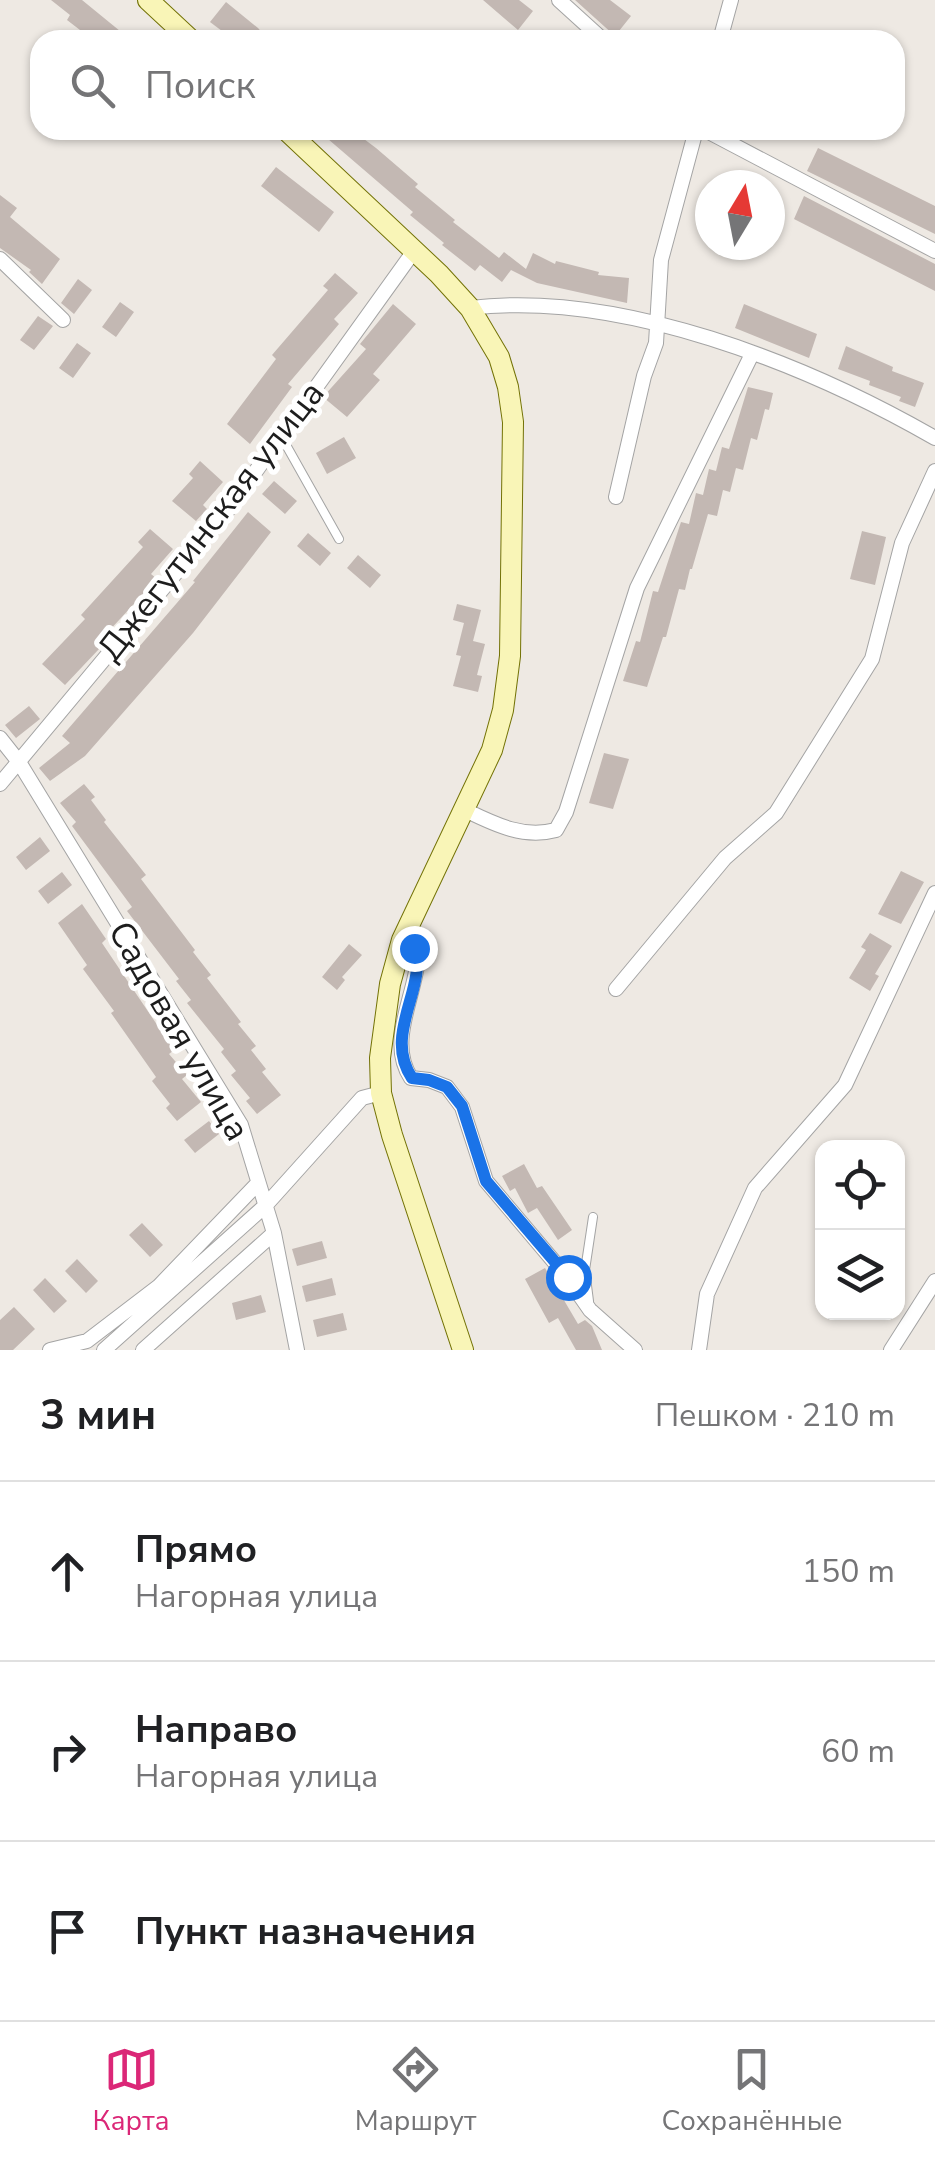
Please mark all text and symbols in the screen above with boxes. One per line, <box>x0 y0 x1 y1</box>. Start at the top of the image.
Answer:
search box <box>30 30 905 140</box>
icon: search <box>65 58 120 113</box>
text: Поиск <box>145 60 255 111</box>
north arrow <box>695 170 785 260</box>
street label: Джегутинская улица <box>87 371 335 671</box>
street label: Садовая улица <box>97 913 261 1149</box>
route end <box>392 926 438 972</box>
map controls <box>815 1140 905 1320</box>
button: locate <box>815 1140 905 1230</box>
button: layers <box>815 1230 905 1320</box>
route start <box>546 1255 592 1301</box>
text: 3 мин <box>40 1387 156 1444</box>
text: Пешком · 210 m <box>655 1394 895 1437</box>
text: Прямо <box>135 1524 257 1575</box>
icon: ahead <box>40 1544 95 1599</box>
text: 150 m <box>802 1550 895 1593</box>
text: Нагорная улица <box>135 1575 378 1618</box>
text: Направо <box>135 1704 297 1755</box>
icon: right <box>40 1724 95 1779</box>
text: 60 m <box>821 1730 895 1773</box>
text: Нагорная улица <box>135 1755 378 1798</box>
icon: arrive <box>40 1904 95 1959</box>
text: Пункт назначения <box>135 1906 476 1957</box>
tab: Карта <box>93 2042 170 2140</box>
tab: Маршрут <box>355 2042 476 2140</box>
tab: Сохранённые <box>662 2042 842 2140</box>

